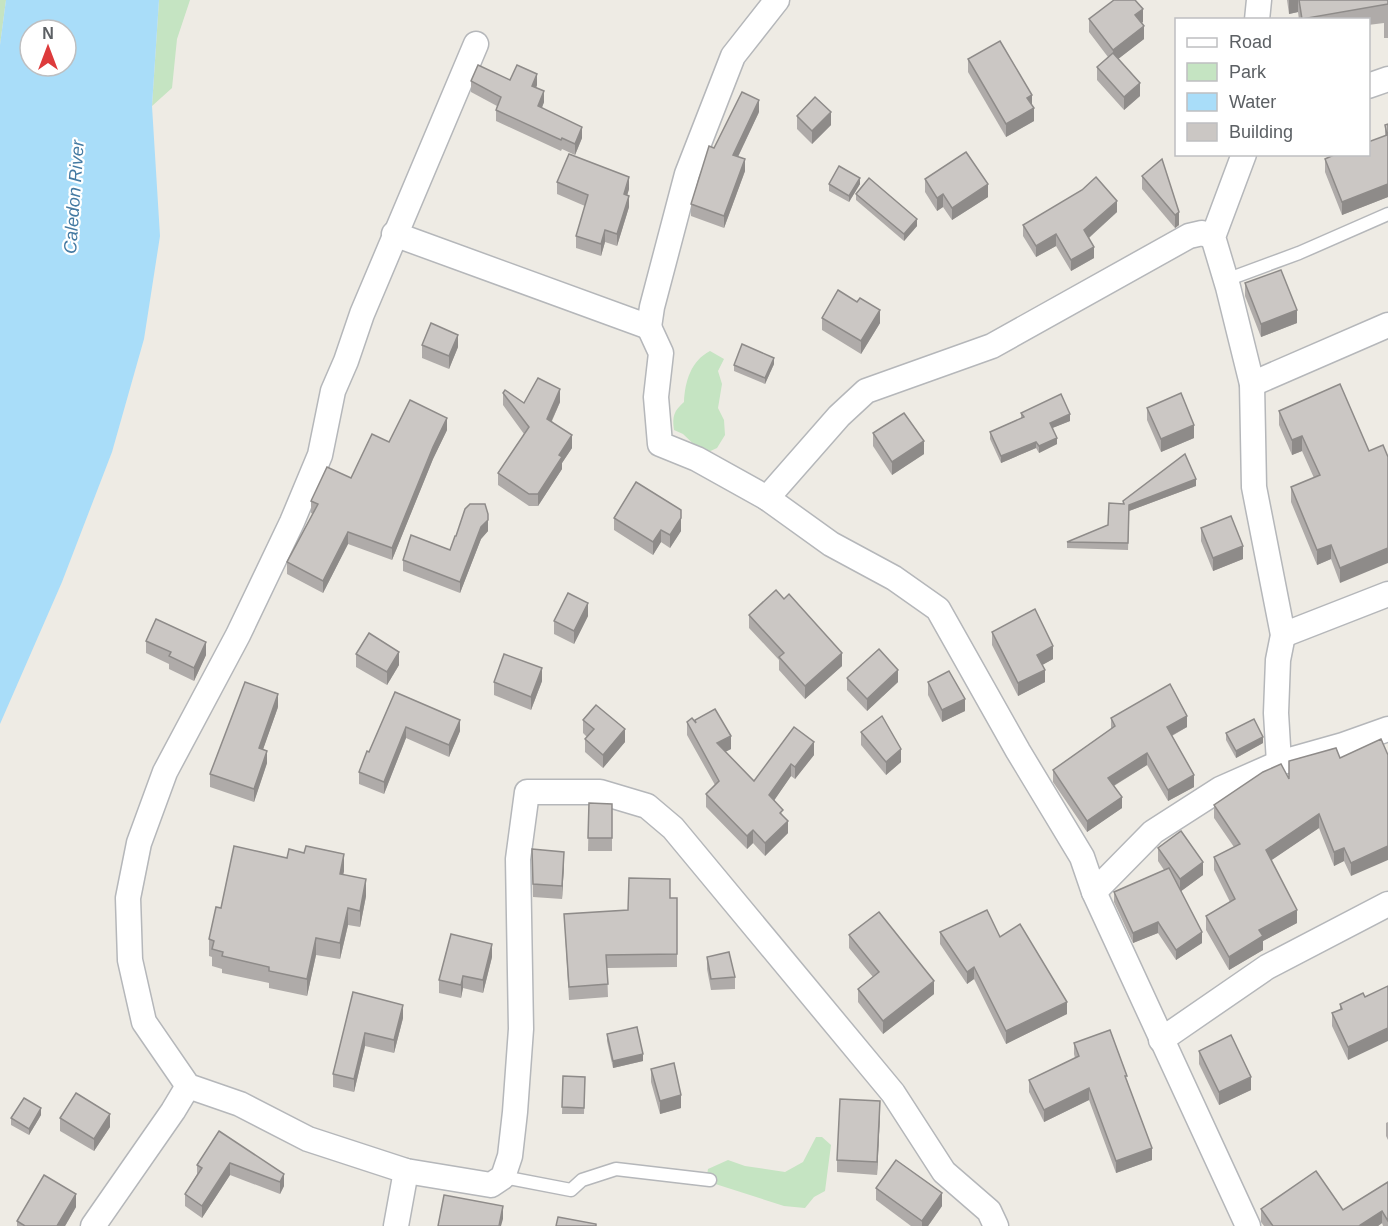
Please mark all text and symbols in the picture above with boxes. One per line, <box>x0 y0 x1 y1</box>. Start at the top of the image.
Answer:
north arrow <box>18 18 78 78</box>
legend <box>1175 18 1370 156</box>
text: N <box>42 25 54 42</box>
text: Road <box>1229 32 1272 52</box>
text: Park <box>1229 62 1267 82</box>
text: Water <box>1229 92 1276 112</box>
text: Building <box>1229 122 1293 142</box>
water label: Caledon River <box>60 138 88 255</box>

